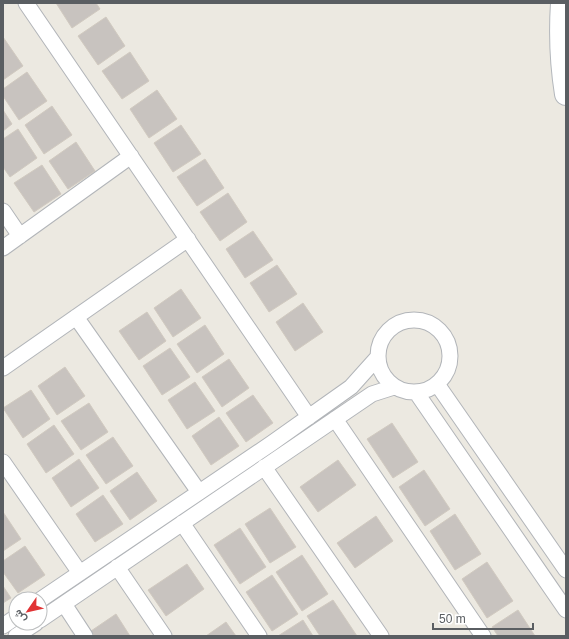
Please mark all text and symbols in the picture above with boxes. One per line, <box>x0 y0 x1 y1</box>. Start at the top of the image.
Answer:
north arrow <box>8 591 48 631</box>
scale bar <box>433 605 533 631</box>
text: ش <box>11 607 29 625</box>
text: 50 m <box>439 612 466 626</box>

